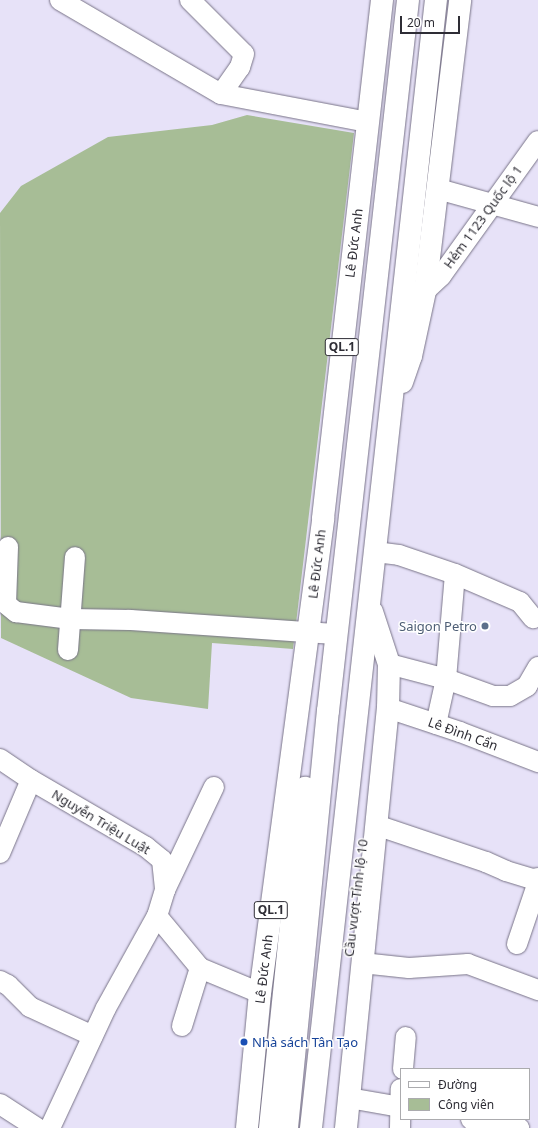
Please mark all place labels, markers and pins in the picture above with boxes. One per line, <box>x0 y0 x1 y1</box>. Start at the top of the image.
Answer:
place label: Saigon Petro <box>399 618 477 634</box>
marker: Saigon Petro <box>480 621 490 631</box>
place label: Nhà sách Tân Tạo <box>252 1034 358 1050</box>
marker: Nhà sách Tân Tạo <box>239 1037 249 1047</box>

